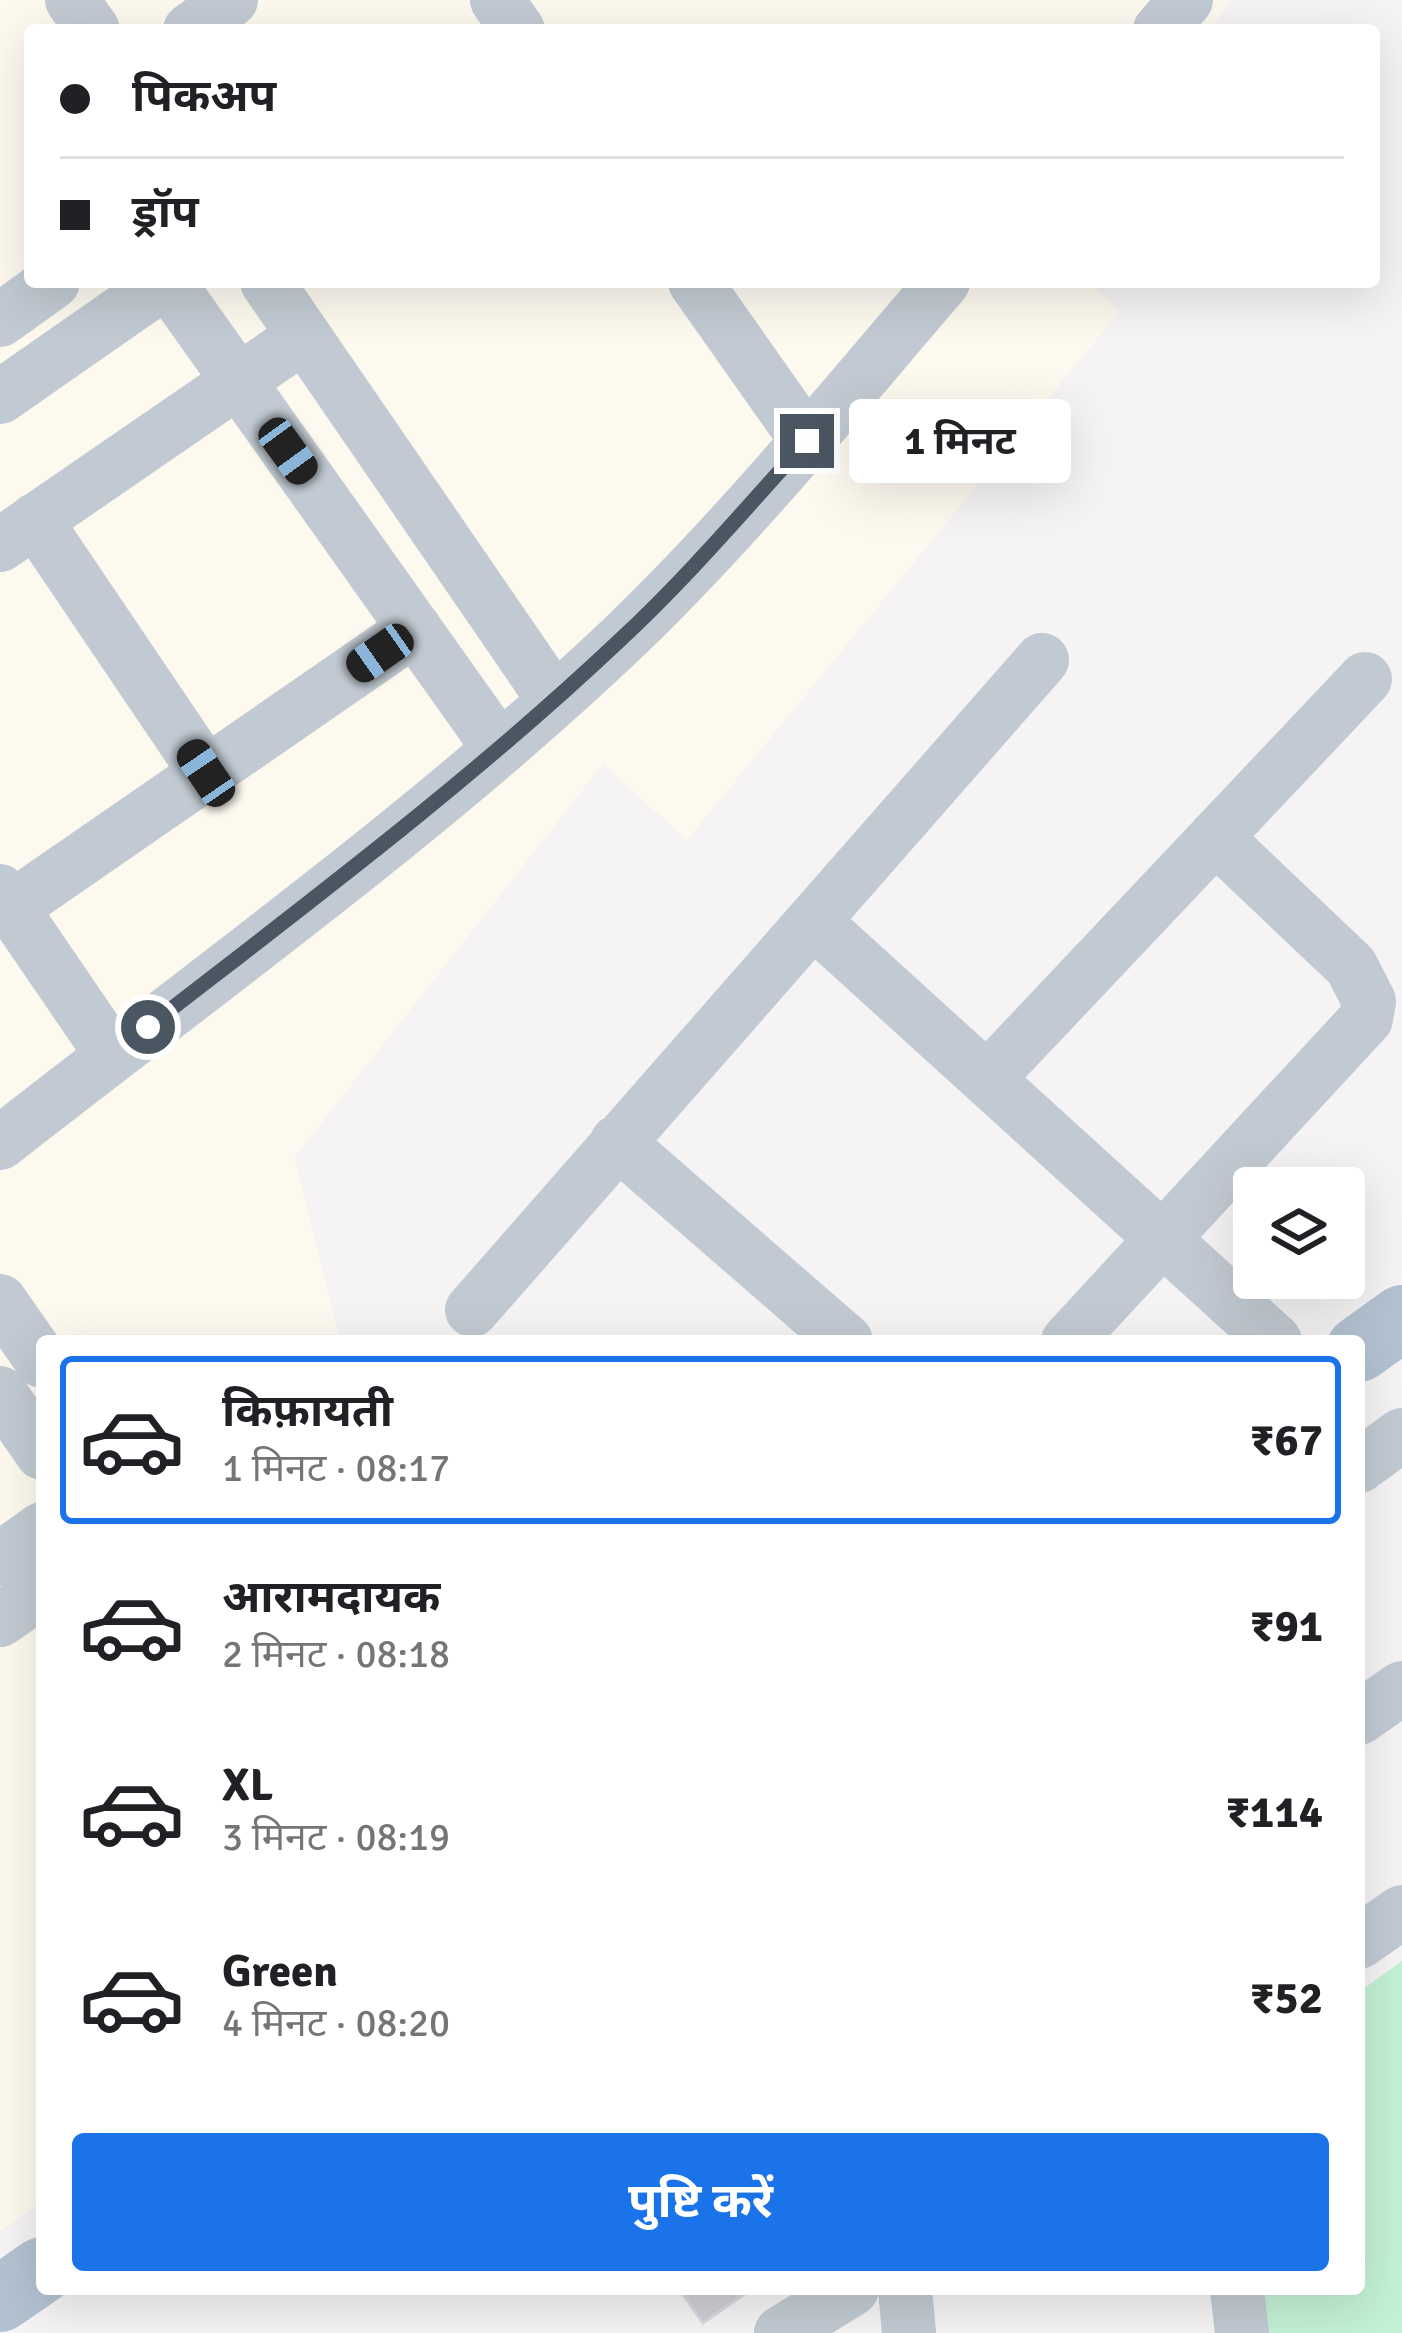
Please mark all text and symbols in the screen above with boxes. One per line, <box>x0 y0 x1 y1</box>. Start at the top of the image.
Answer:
text: पिकअप <box>132 69 276 124</box>
text: ड्रॉप <box>132 185 199 240</box>
callout: 1 मिनट <box>849 399 1071 483</box>
car <box>252 411 324 491</box>
route end <box>780 414 834 468</box>
text: 1 मिनट <box>904 417 1016 465</box>
car <box>340 618 420 688</box>
car <box>171 733 241 813</box>
route start <box>121 1000 175 1054</box>
map controls <box>1233 1167 1365 1299</box>
button: layers <box>1233 1167 1365 1299</box>
text: किफ़ायती <box>222 1384 393 1439</box>
icon: car <box>78 1386 186 1494</box>
text: ₹67 <box>1250 1413 1323 1468</box>
text: 1 मिनट · 08:17 <box>222 1444 450 1492</box>
text: आरामदायक <box>222 1570 440 1625</box>
icon: car <box>78 1572 186 1680</box>
text: ₹91 <box>1250 1599 1323 1654</box>
text: 2 मिनट · 08:18 <box>222 1630 450 1678</box>
icon: car <box>78 1758 186 1866</box>
text: XL <box>222 1758 273 1813</box>
text: ₹114 <box>1226 1785 1323 1840</box>
text: 3 मिनट · 08:19 <box>222 1813 450 1861</box>
icon: car <box>78 1944 186 2052</box>
text: Green <box>222 1944 338 1999</box>
text: ₹52 <box>1250 1971 1323 2026</box>
text: 4 मिनट · 08:20 <box>222 1999 450 2047</box>
button: पुष्टि करें <box>72 2133 1329 2271</box>

